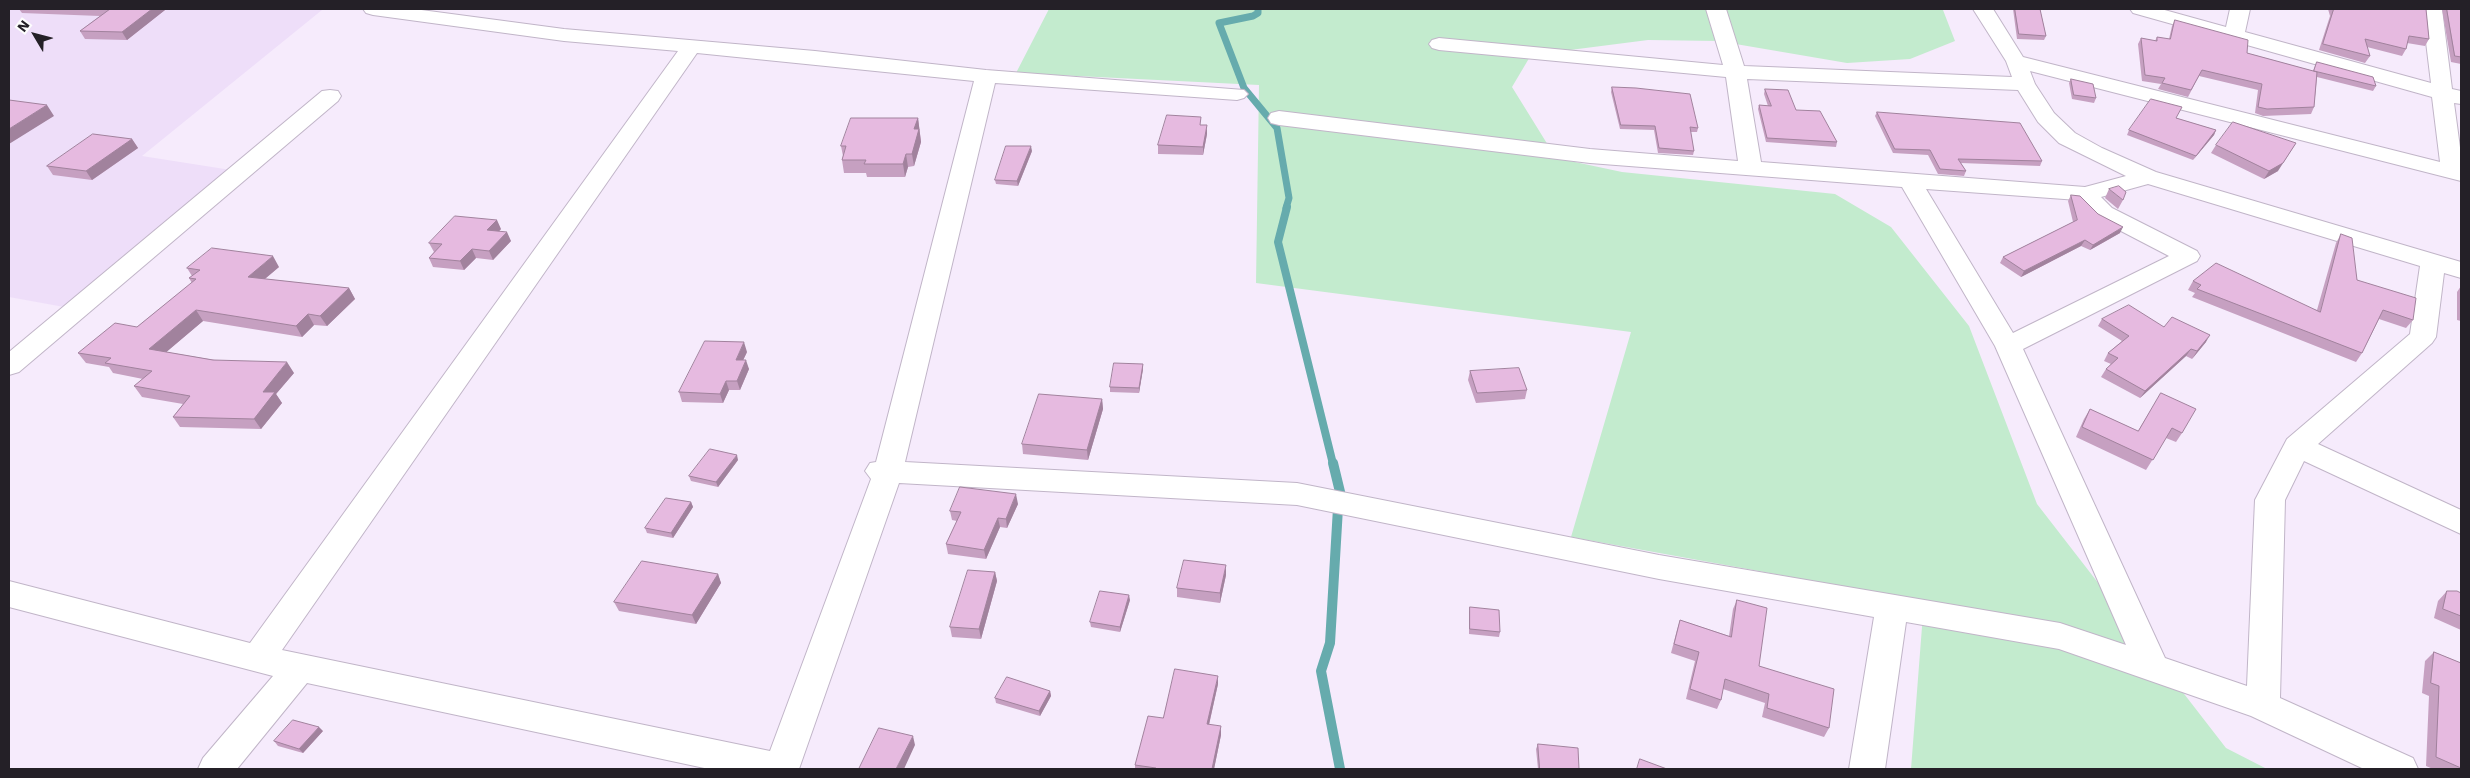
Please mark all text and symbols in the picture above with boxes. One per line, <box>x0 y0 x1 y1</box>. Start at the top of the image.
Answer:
north arrow <box>10 10 60 60</box>
text: N <box>14 17 33 35</box>

